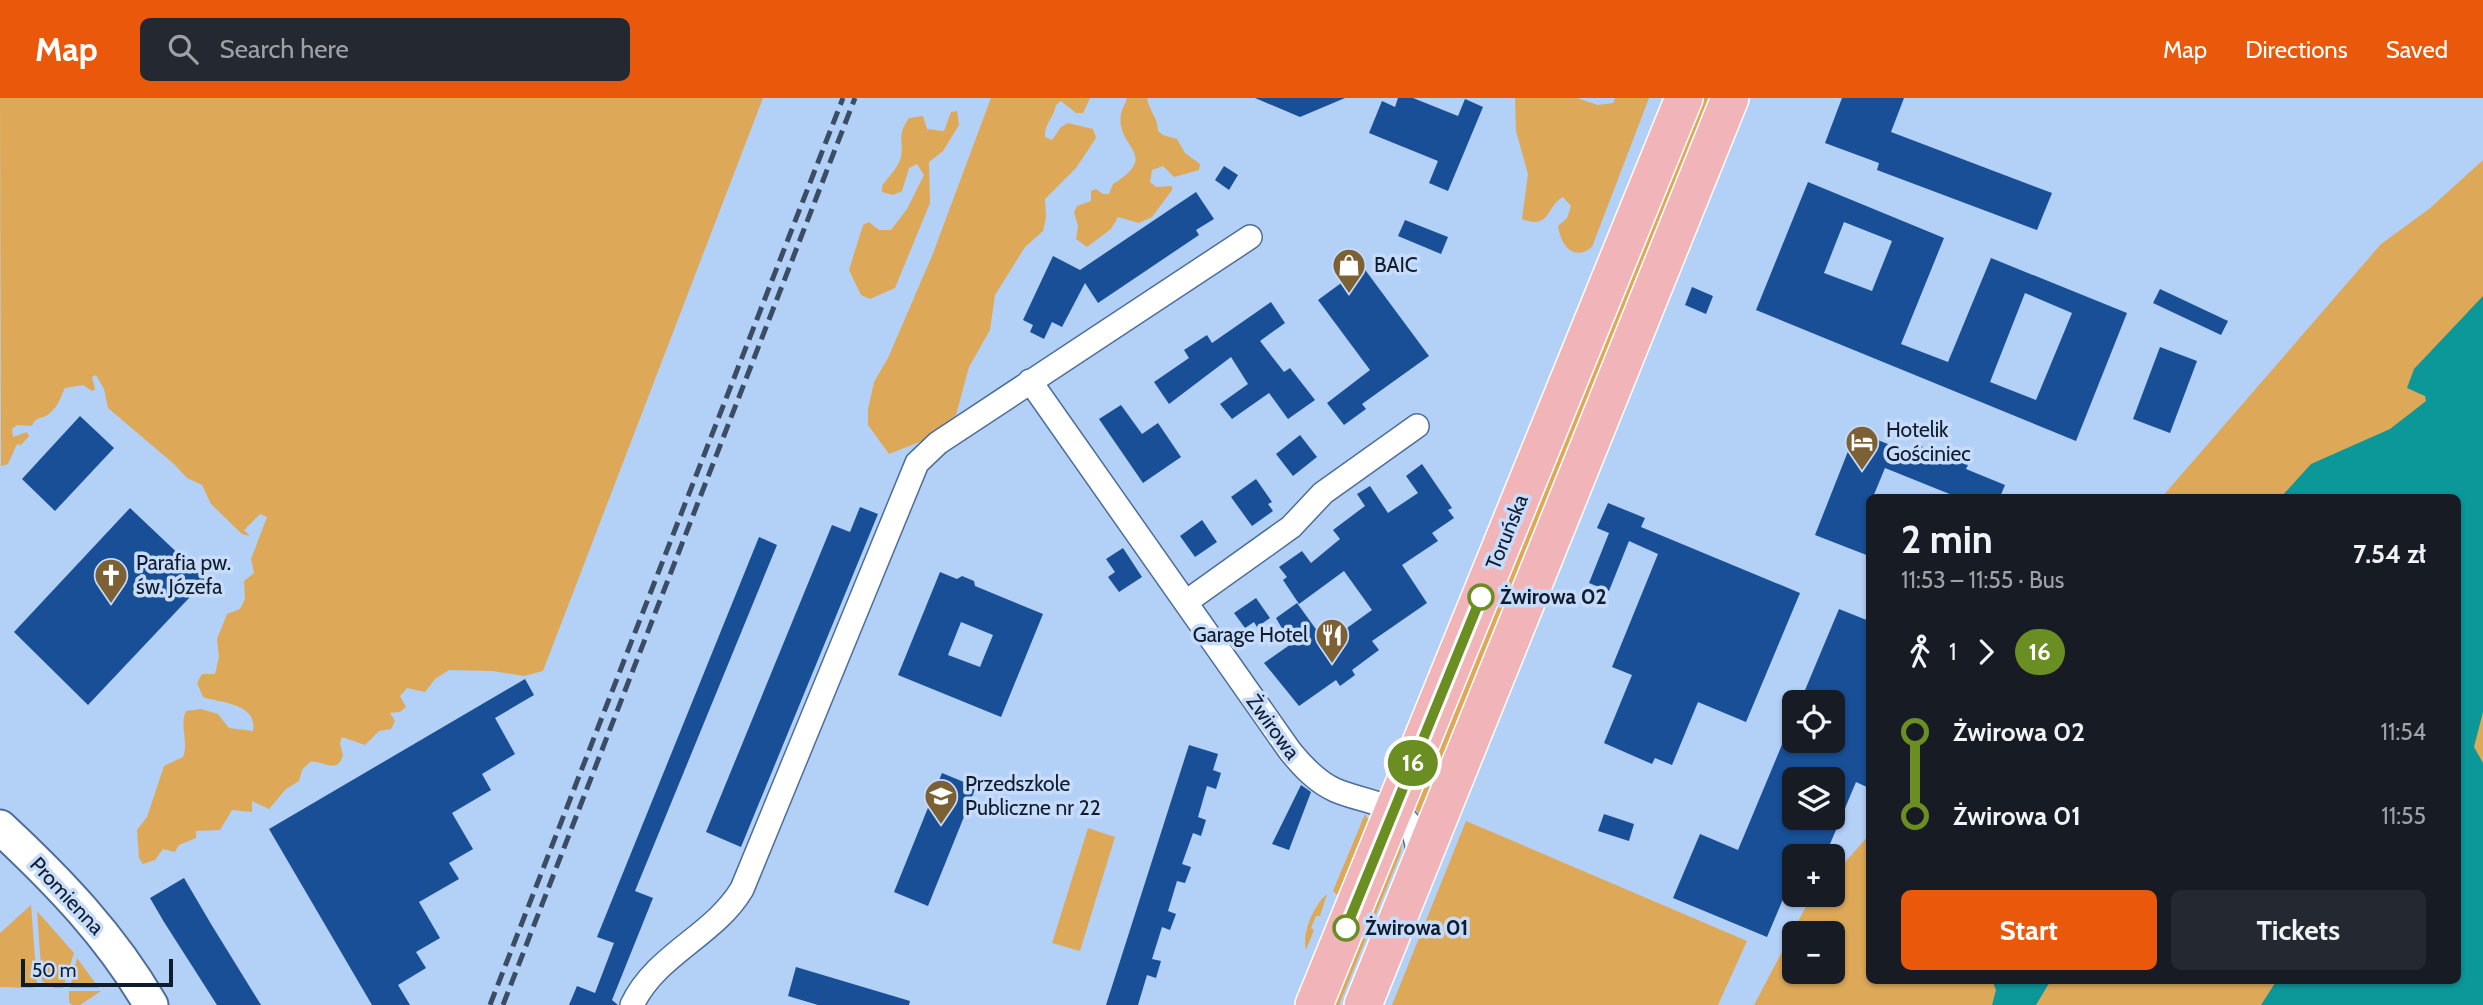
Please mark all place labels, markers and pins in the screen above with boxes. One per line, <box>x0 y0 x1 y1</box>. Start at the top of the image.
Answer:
shop icon: BAIC <box>1330 246 1368 295</box>
place label: BAIC <box>1374 252 1418 277</box>
place label: Hotelik Gościniec <box>1886 417 1971 466</box>
hotel icon: Hotelik Gościniec <box>1843 423 1881 472</box>
place label: Parafia pw. św. Józefa <box>136 550 231 599</box>
church icon: Parafia pw. św. Józefa <box>92 556 130 605</box>
marker: Żwirowa 02 <box>1468 584 1494 610</box>
place label: Żwirowa 02 <box>1500 584 1607 609</box>
restaurant icon: Garage Hotel <box>1313 616 1351 665</box>
place label: Garage Hotel <box>1193 622 1308 647</box>
place label: Przedszkole Publiczne nr 22 <box>965 771 1101 820</box>
school or university icon: Przedszkole Publiczne nr 22 <box>922 777 960 826</box>
marker: Żwirowa 01 <box>1333 915 1359 941</box>
place label: Żwirowa 01 <box>1365 915 1468 940</box>

